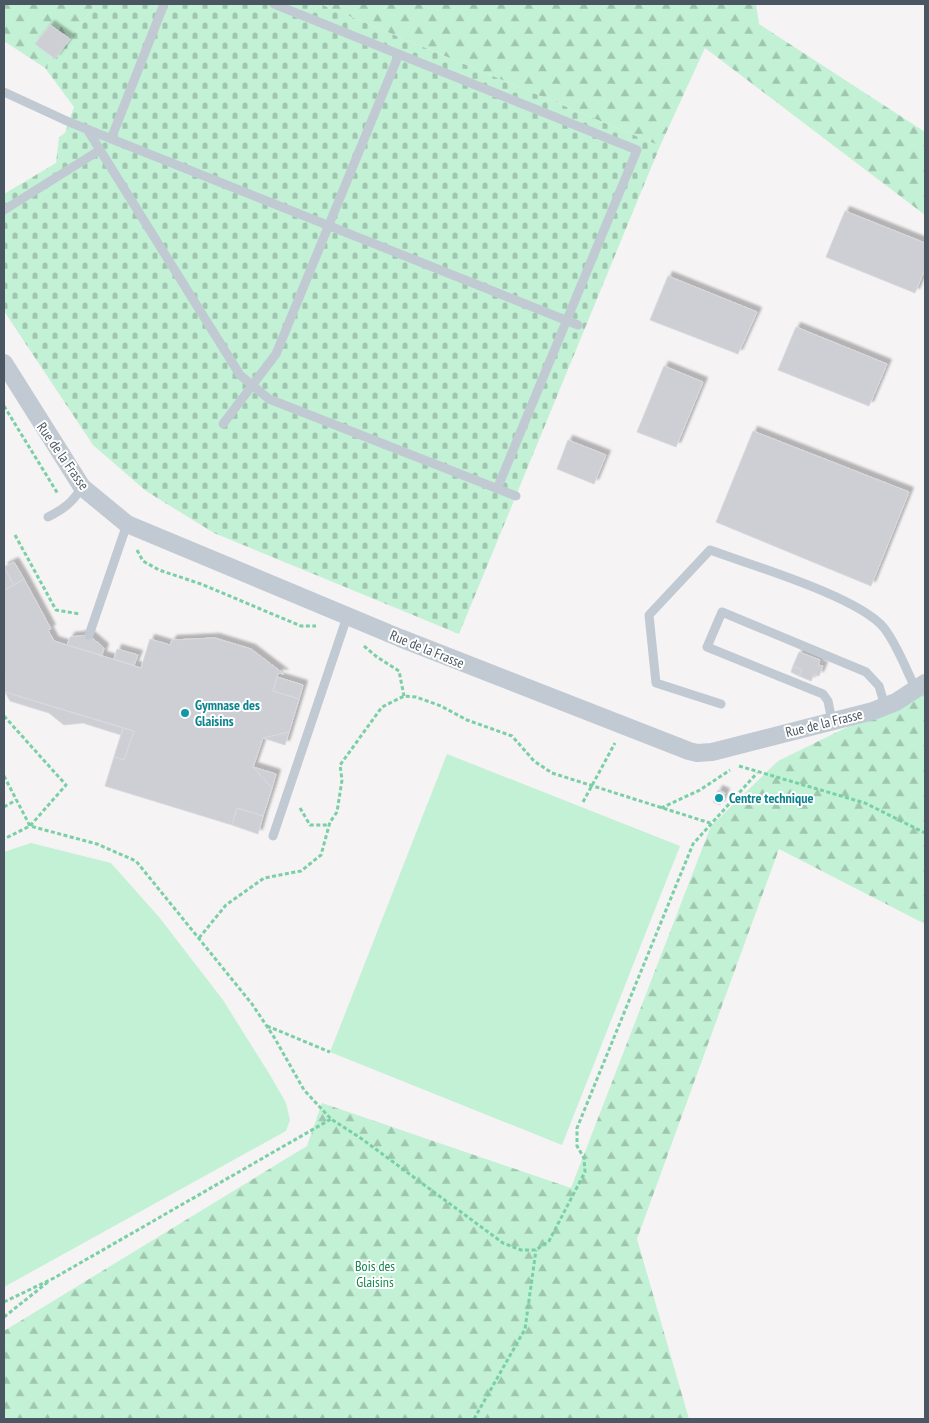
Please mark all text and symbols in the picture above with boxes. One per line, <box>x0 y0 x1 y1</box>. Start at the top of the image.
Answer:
street label: Rue de la Frasse <box>33 419 93 494</box>
street label: Rue de la Frasse <box>387 626 467 672</box>
place label: Gymnase des Glaisins <box>195 696 260 730</box>
street label: Rue de la Frasse <box>784 705 865 741</box>
marker: Gymnase des Glaisins <box>179 707 191 719</box>
place label: Centre technique <box>729 789 813 807</box>
marker: Centre technique <box>713 792 725 804</box>
park label: Bois des Glaisins <box>355 1257 395 1291</box>

